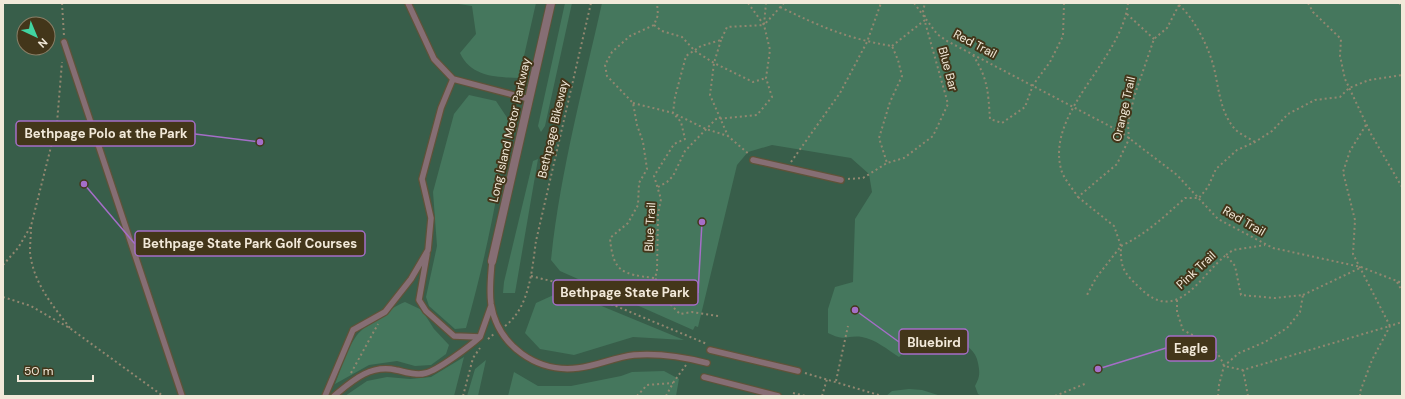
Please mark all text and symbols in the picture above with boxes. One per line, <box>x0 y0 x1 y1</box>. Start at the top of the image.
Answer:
north arrow <box>16 16 56 56</box>
street label: Red Trail <box>951 26 999 62</box>
text: N <box>35 35 51 51</box>
street label: Blue Bar <box>934 45 962 93</box>
street label: Long Island Motor Parkway <box>486 56 534 204</box>
street label: Orange Trail <box>1109 75 1139 143</box>
street label: Bethpage Bikeway <box>534 78 572 180</box>
callout: Bethpage Polo at the Park <box>16 121 195 146</box>
text: Bethpage Polo at the Park <box>24 125 188 142</box>
street label: Blue Trail <box>641 202 659 252</box>
street label: Red Trail <box>1220 202 1268 240</box>
callout: Bethpage State Park Golf Courses <box>135 231 365 256</box>
text: Bethpage State Park Golf Courses <box>143 235 357 252</box>
street label: Pink Trail <box>1173 248 1219 292</box>
callout: Bethpage State Park <box>553 280 698 305</box>
text: Bethpage State Park <box>560 284 690 301</box>
callout: Bluebird <box>899 329 968 354</box>
text: Bluebird <box>907 334 961 351</box>
callout: Eagle <box>1166 336 1216 361</box>
text: Eagle <box>1174 340 1208 357</box>
scale bar <box>18 357 93 383</box>
text: 50 m <box>24 363 53 379</box>

